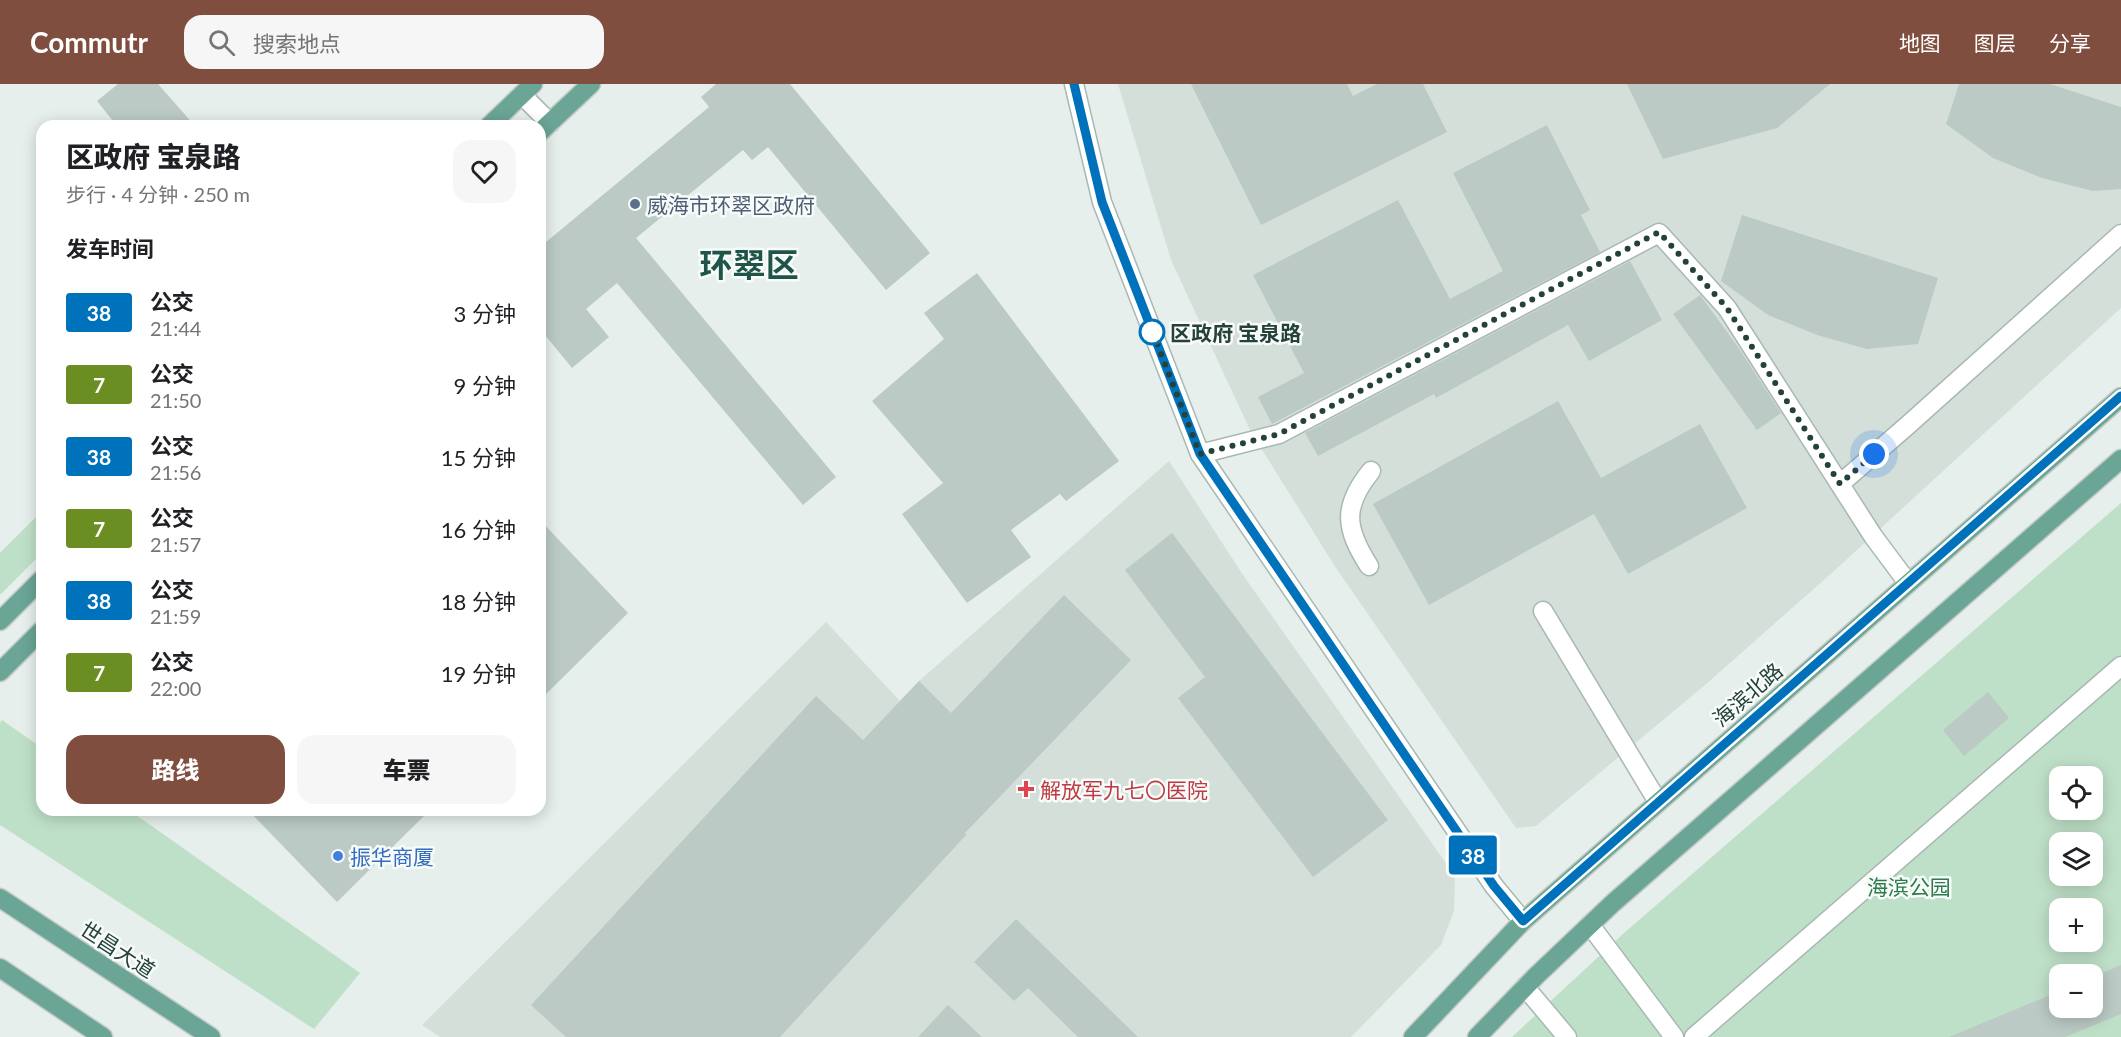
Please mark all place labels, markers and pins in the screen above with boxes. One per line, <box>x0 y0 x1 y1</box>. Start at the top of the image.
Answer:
place label: 威海市环翠区政府 <box>647 192 815 217</box>
marker: 威海市环翠区政府 <box>628 197 642 211</box>
marker: 区政府 宝泉路 <box>1139 319 1165 345</box>
place label: 区政府 宝泉路 <box>1170 320 1301 345</box>
place label: 解放军九七〇医院 <box>1040 777 1208 802</box>
marker: 解放军九七〇医院 <box>1017 780 1035 798</box>
place label: 振华商厦 <box>350 844 434 869</box>
marker: 振华商厦 <box>331 849 345 863</box>

